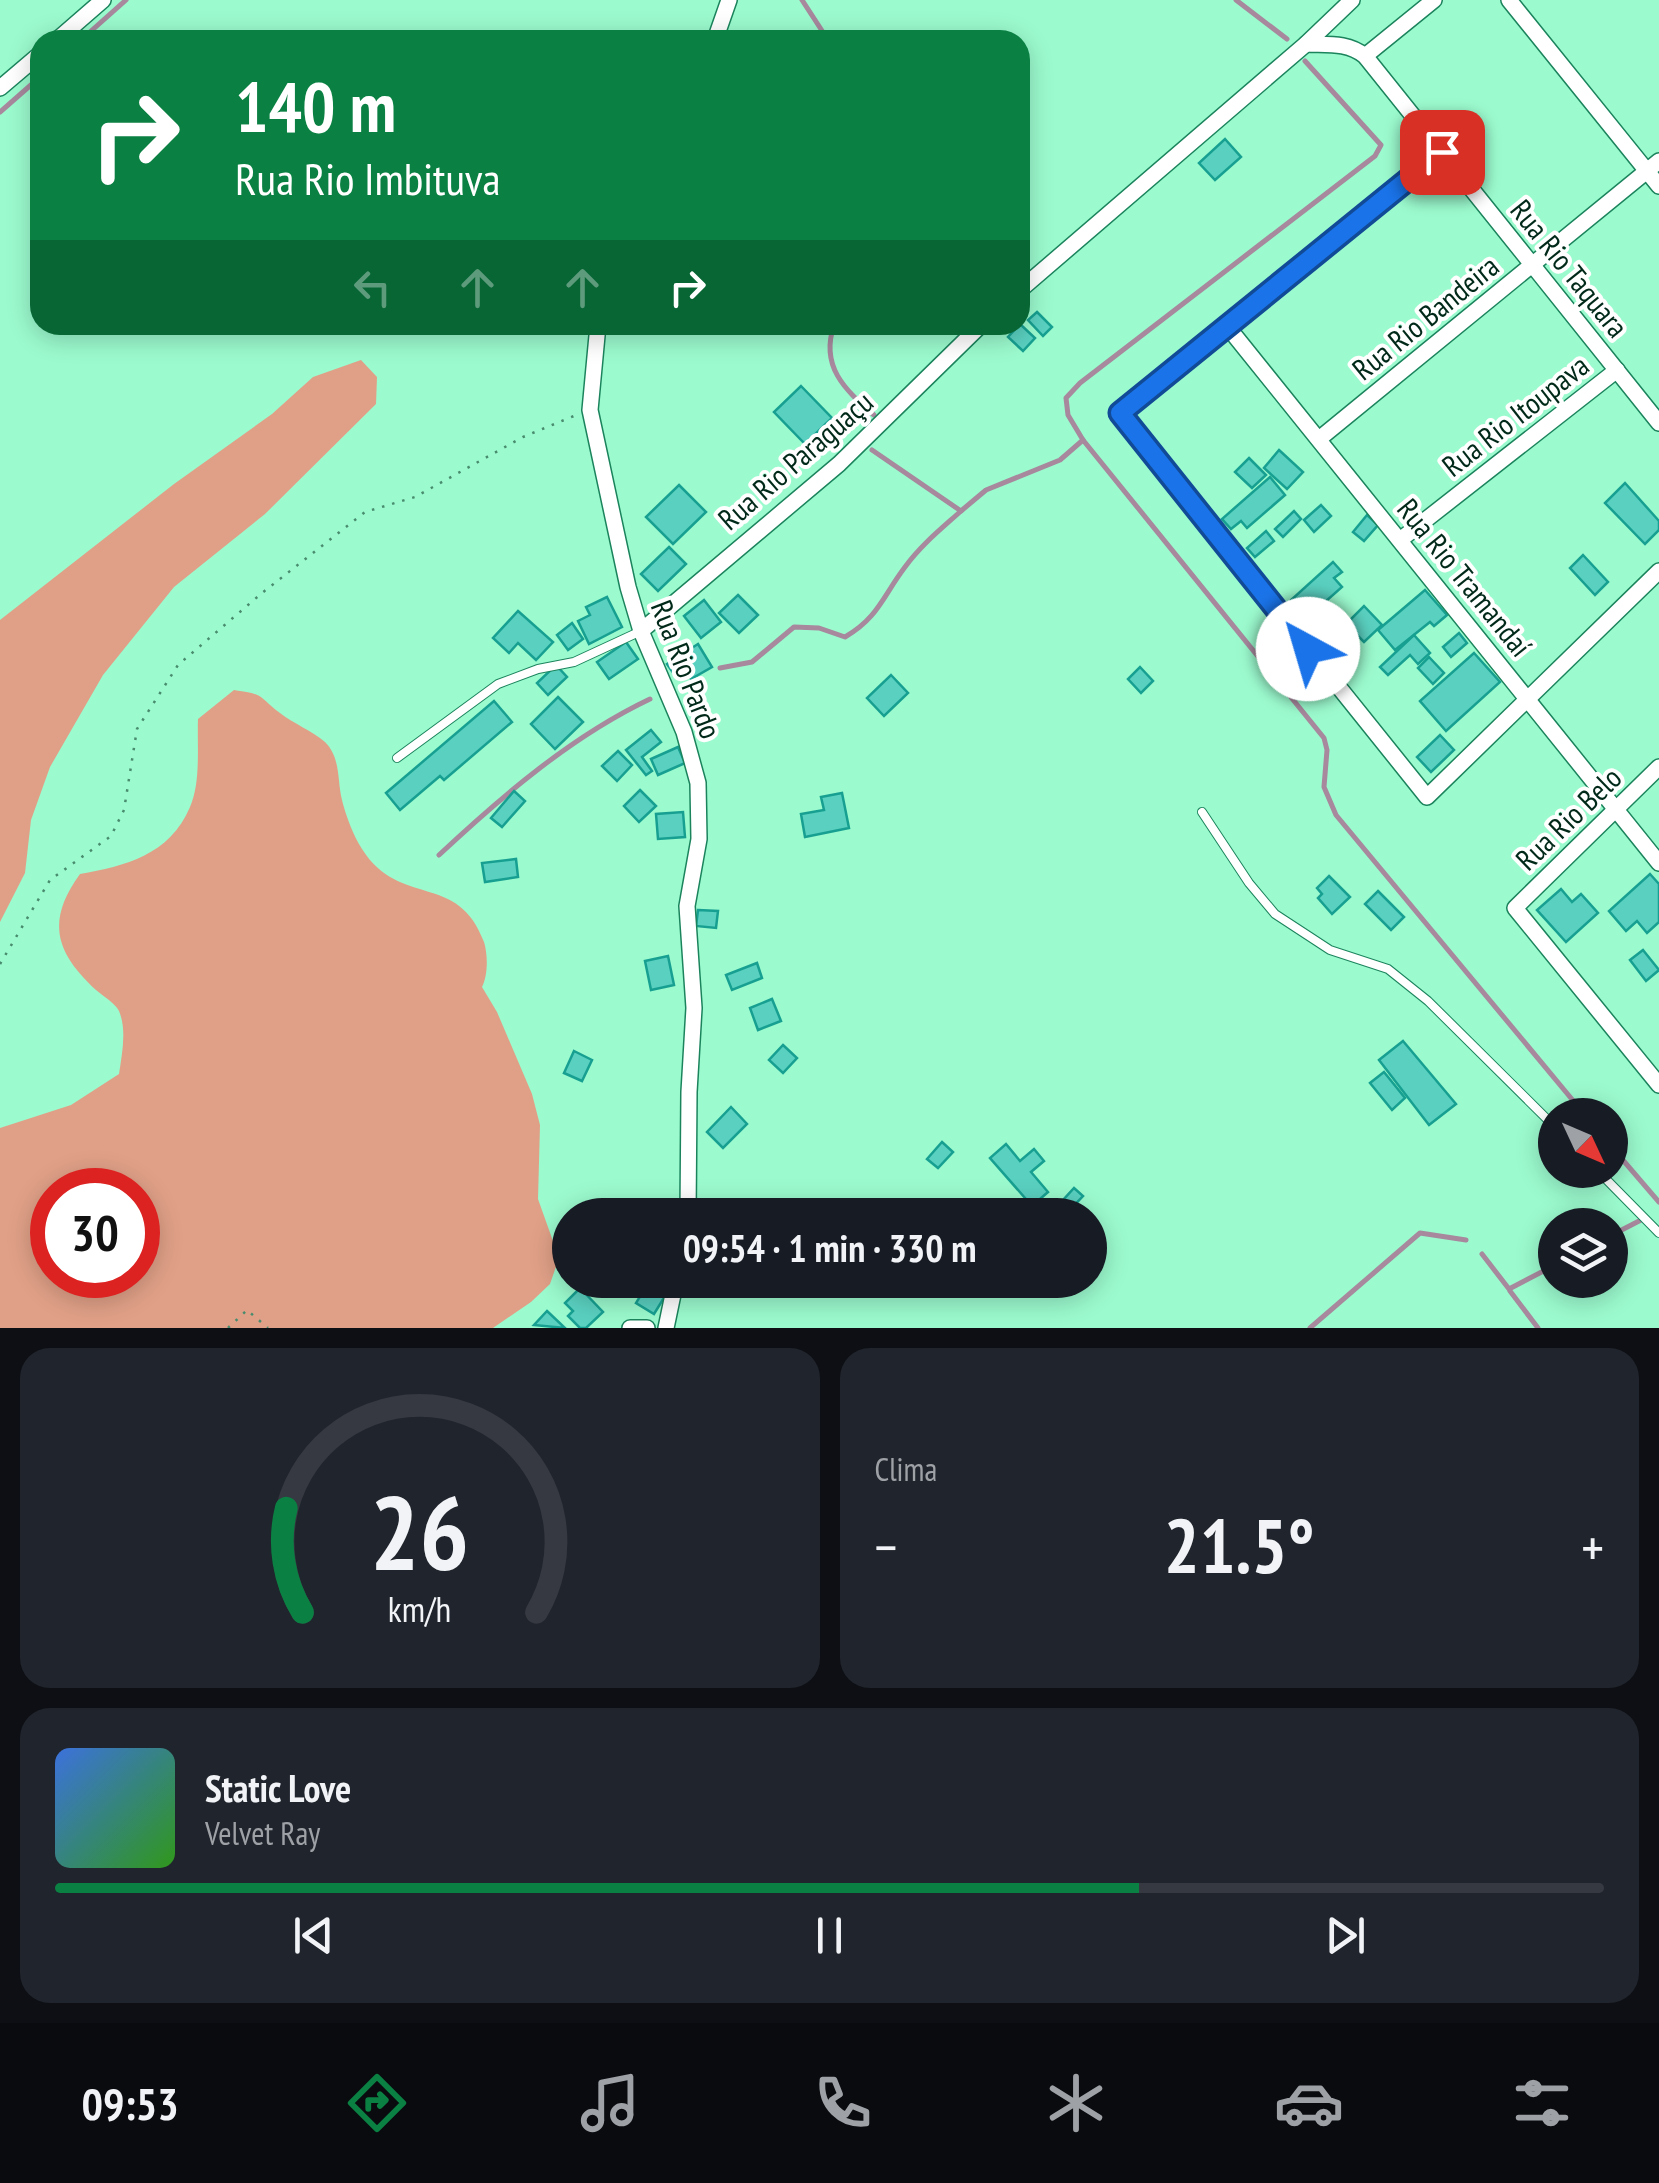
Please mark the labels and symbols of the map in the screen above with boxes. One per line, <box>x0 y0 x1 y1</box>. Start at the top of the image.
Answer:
pin <box>1400 110 1485 195</box>
street label: Rua Rio Taquara <box>1503 191 1637 345</box>
street label: Rua Rio Bandeira <box>1344 246 1506 388</box>
street label: Rua Rio Itoupava <box>1434 346 1596 484</box>
street label: Rua Rio Paraguaçu <box>710 382 880 538</box>
street label: Rua Rio Tramandaí <box>1389 490 1541 664</box>
street label: Rua Rio Pardo <box>643 594 731 744</box>
position arrow <box>1256 597 1360 701</box>
street label: Rua Rio Belo <box>1507 758 1629 878</box>
north arrow <box>1538 1098 1628 1188</box>
speed limit sign: 30 <box>30 1168 160 1298</box>

